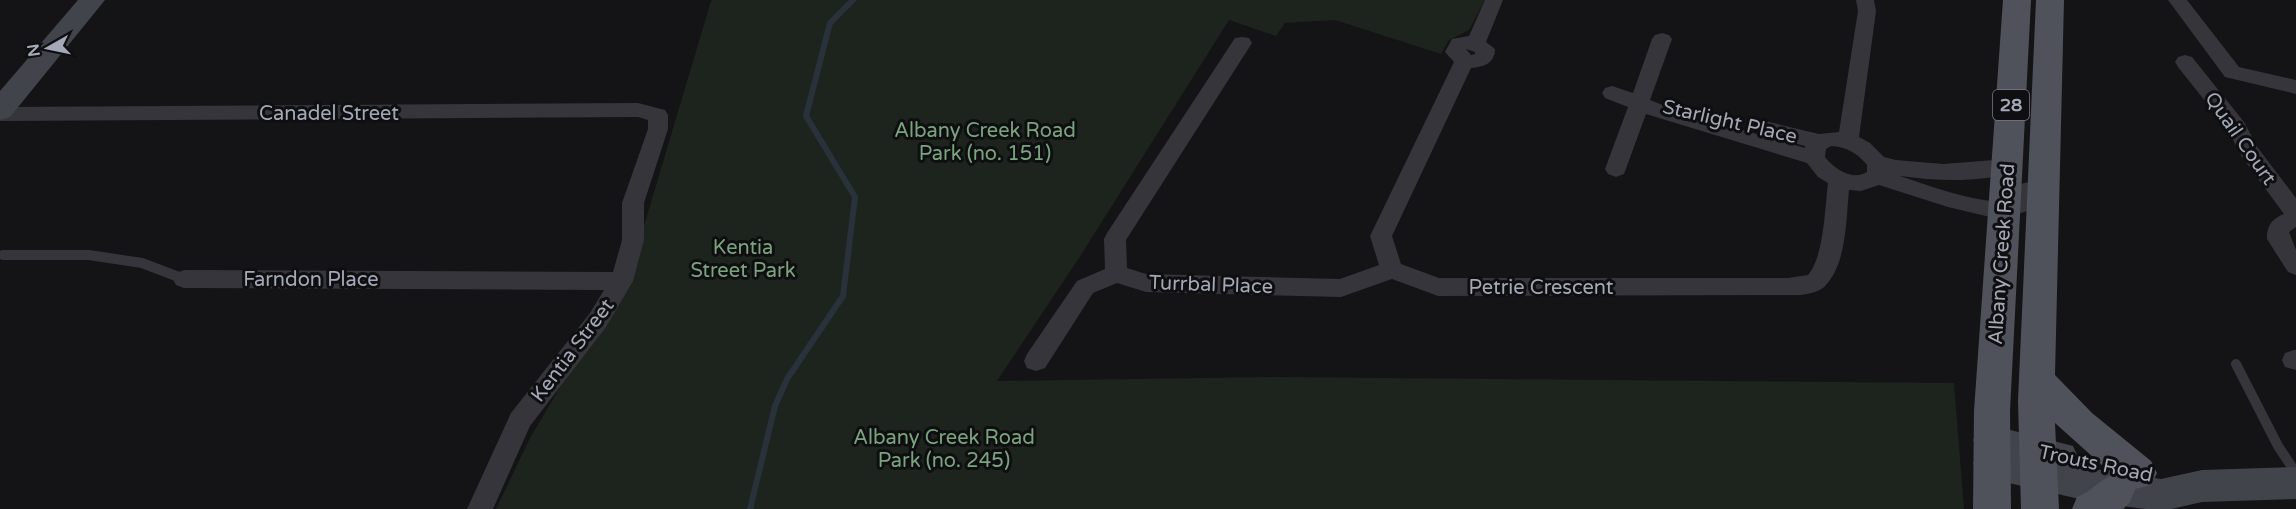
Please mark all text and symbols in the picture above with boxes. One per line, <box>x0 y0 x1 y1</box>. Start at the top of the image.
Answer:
north arrow <box>18 18 78 78</box>
text: N <box>23 42 45 58</box>
street label: Quail Court <box>2199 88 2281 190</box>
road number: 28 <box>1993 90 2029 120</box>
street label: Starlight Place <box>1660 95 1799 149</box>
street label: Canadel Street <box>259 102 399 126</box>
park label: Albany Creek Road Park (no. 151) <box>894 119 1076 166</box>
street label: Albany Creek Road <box>1984 163 2020 346</box>
park label: Kentia Street Park <box>690 236 796 283</box>
street label: Farndon Place <box>243 268 379 292</box>
street label: Turrbal Place <box>1149 271 1273 299</box>
street label: Petrie Crescent <box>1469 276 1614 300</box>
street label: Kentia Street <box>526 294 620 407</box>
park label: Albany Creek Road Park (no. 245) <box>853 426 1035 473</box>
street label: Trouts Road <box>2037 440 2155 488</box>

